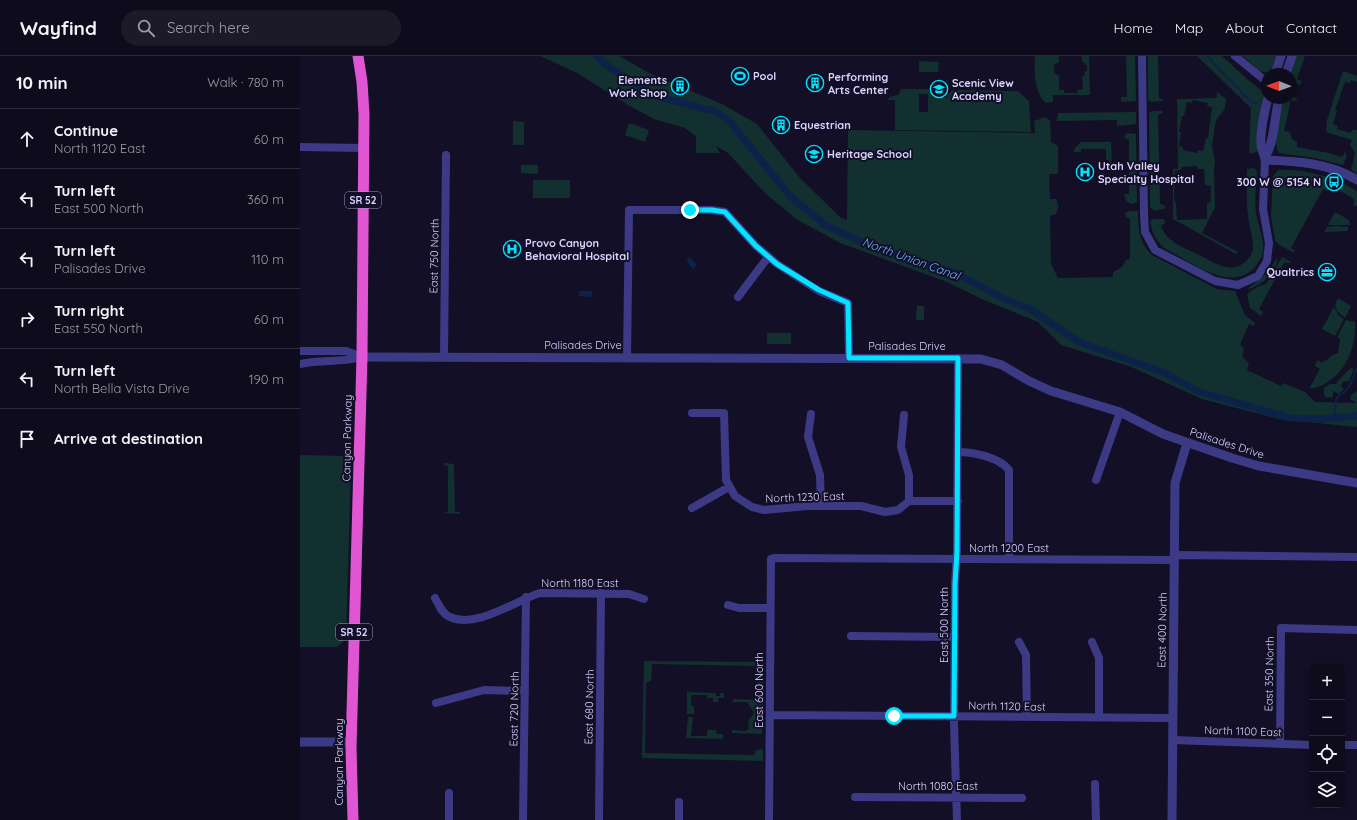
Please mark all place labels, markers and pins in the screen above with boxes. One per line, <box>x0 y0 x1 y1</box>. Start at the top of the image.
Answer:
sports icon: Pool <box>730 66 750 86</box>
place label: Pool <box>753 69 776 83</box>
place label: Performing Arts Center <box>828 70 889 97</box>
place label: Elements Work Shop <box>609 73 667 100</box>
building icon: Performing Arts Center <box>805 73 825 93</box>
building icon: Elements Work Shop <box>670 76 690 96</box>
place label: Scenic View Academy <box>952 76 1014 103</box>
school or university icon: Scenic View Academy <box>929 79 949 99</box>
building icon: Equestrian <box>771 115 791 135</box>
place label: Equestrian <box>794 118 851 132</box>
school or university icon: Heritage School <box>804 144 824 164</box>
place label: Heritage School <box>827 147 912 161</box>
place label: Utah Valley Specialty Hospital <box>1098 159 1194 186</box>
hospital icon: Utah Valley Specialty Hospital <box>1075 162 1095 182</box>
bus stop icon: 300 W @ 5154 N <box>1324 172 1344 192</box>
place label: 300 W @ 5154 N <box>1237 175 1321 189</box>
place label: Provo Canyon Behavioral Hospital <box>525 236 629 263</box>
hospital icon: Provo Canyon Behavioral Hospital <box>502 239 522 259</box>
office icon: Qualtrics <box>1317 262 1337 282</box>
place label: Qualtrics <box>1267 265 1314 279</box>

